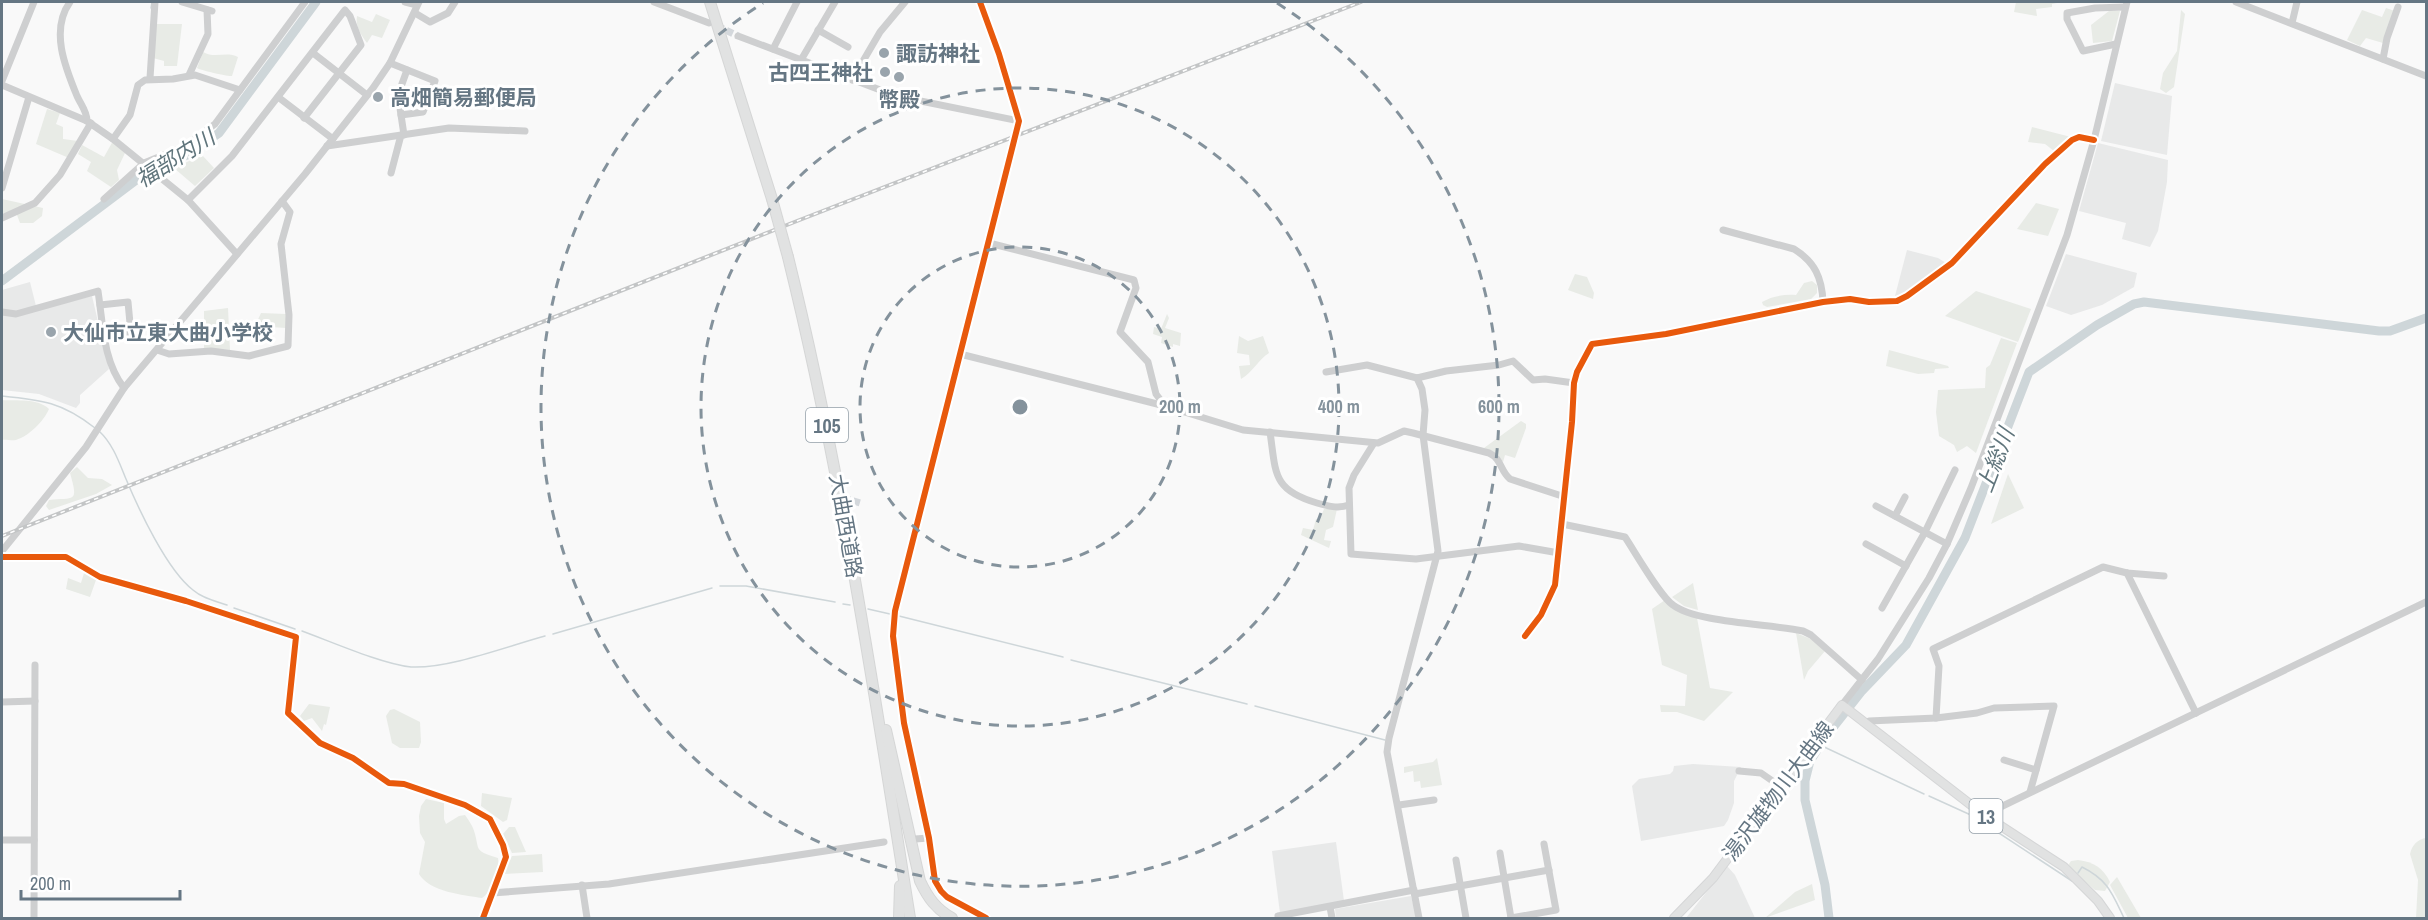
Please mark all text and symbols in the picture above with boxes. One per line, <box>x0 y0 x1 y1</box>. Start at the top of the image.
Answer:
place label: 諏訪神社 <box>896 39 980 68</box>
marker: 諏訪神社 <box>877 46 891 60</box>
place label: 古四王神社 <box>768 58 873 87</box>
marker: 古四王神社 <box>878 65 892 79</box>
marker: 幣殿 <box>892 70 906 84</box>
place label: 高畑簡易郵便局 <box>390 83 537 112</box>
place label: 幣殿 <box>878 85 920 114</box>
marker: 高畑簡易郵便局 <box>371 90 385 104</box>
water label: 福部内川 <box>130 121 222 194</box>
place label: 大仙市立東大曲小学校 <box>63 318 273 347</box>
marker: 大仙市立東大曲小学校 <box>44 325 58 339</box>
text: 200 m <box>1159 394 1201 419</box>
text: 400 m <box>1318 394 1360 419</box>
text: 600 m <box>1478 394 1520 419</box>
centre of rings <box>1010 397 1030 417</box>
road number: 105 <box>806 408 848 442</box>
water label: 上総川 <box>1969 422 2022 496</box>
street label: 大曲西道路 <box>823 472 869 580</box>
street label: 湯沢雄物川大曲線 <box>1716 715 1840 867</box>
road number: 13 <box>1970 799 2002 833</box>
scale bar <box>21 863 180 901</box>
text: 200 m <box>30 871 71 896</box>

